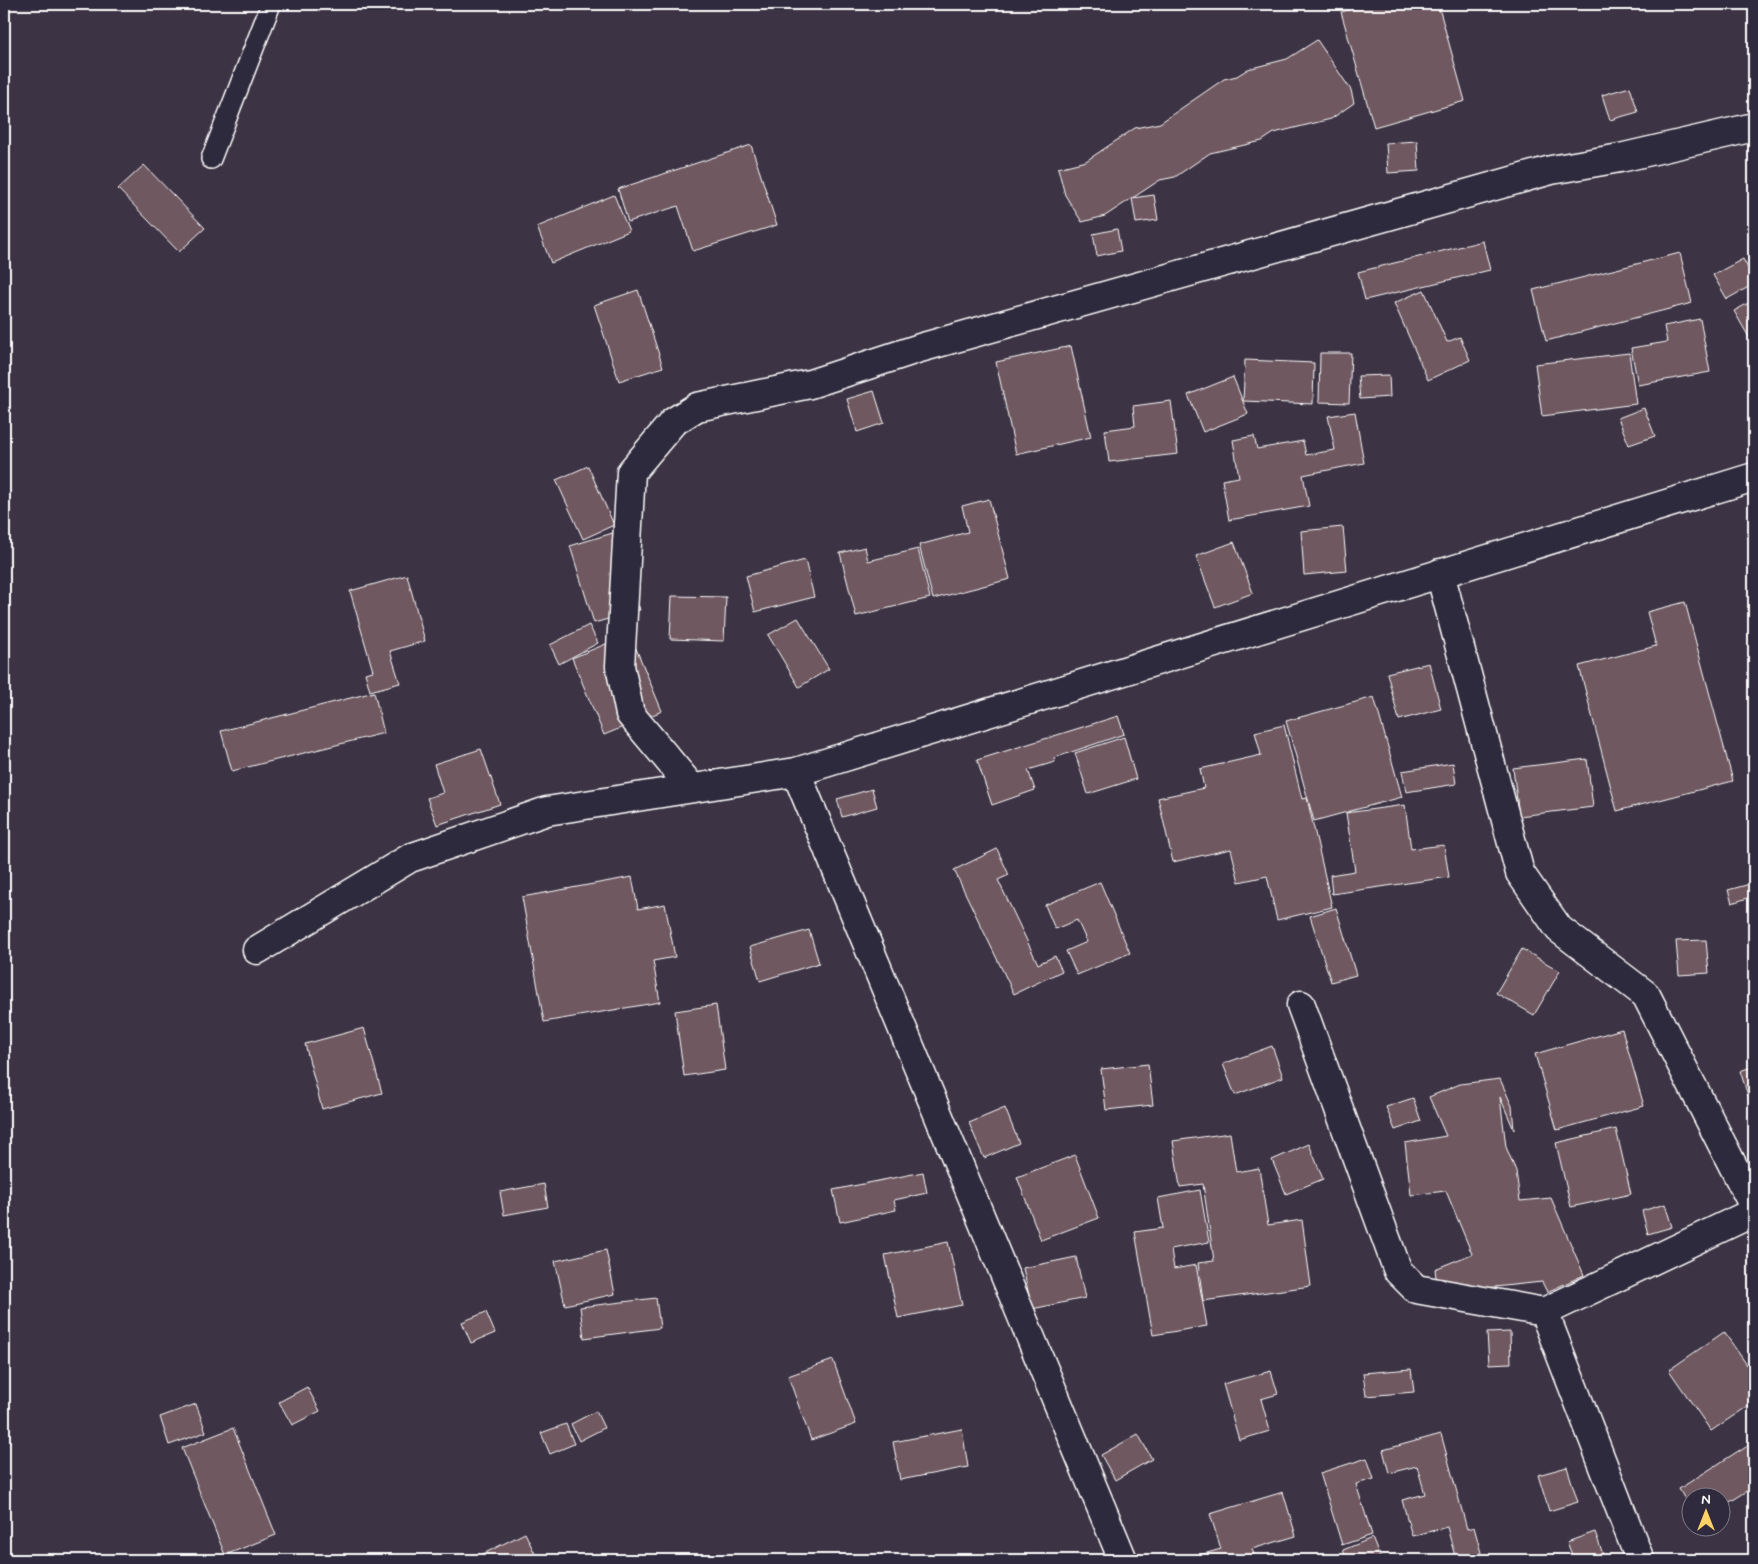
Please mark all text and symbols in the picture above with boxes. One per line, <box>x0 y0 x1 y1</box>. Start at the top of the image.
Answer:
north arrow <box>1680 1486 1730 1536</box>
text: N <box>1701 1491 1711 1509</box>

